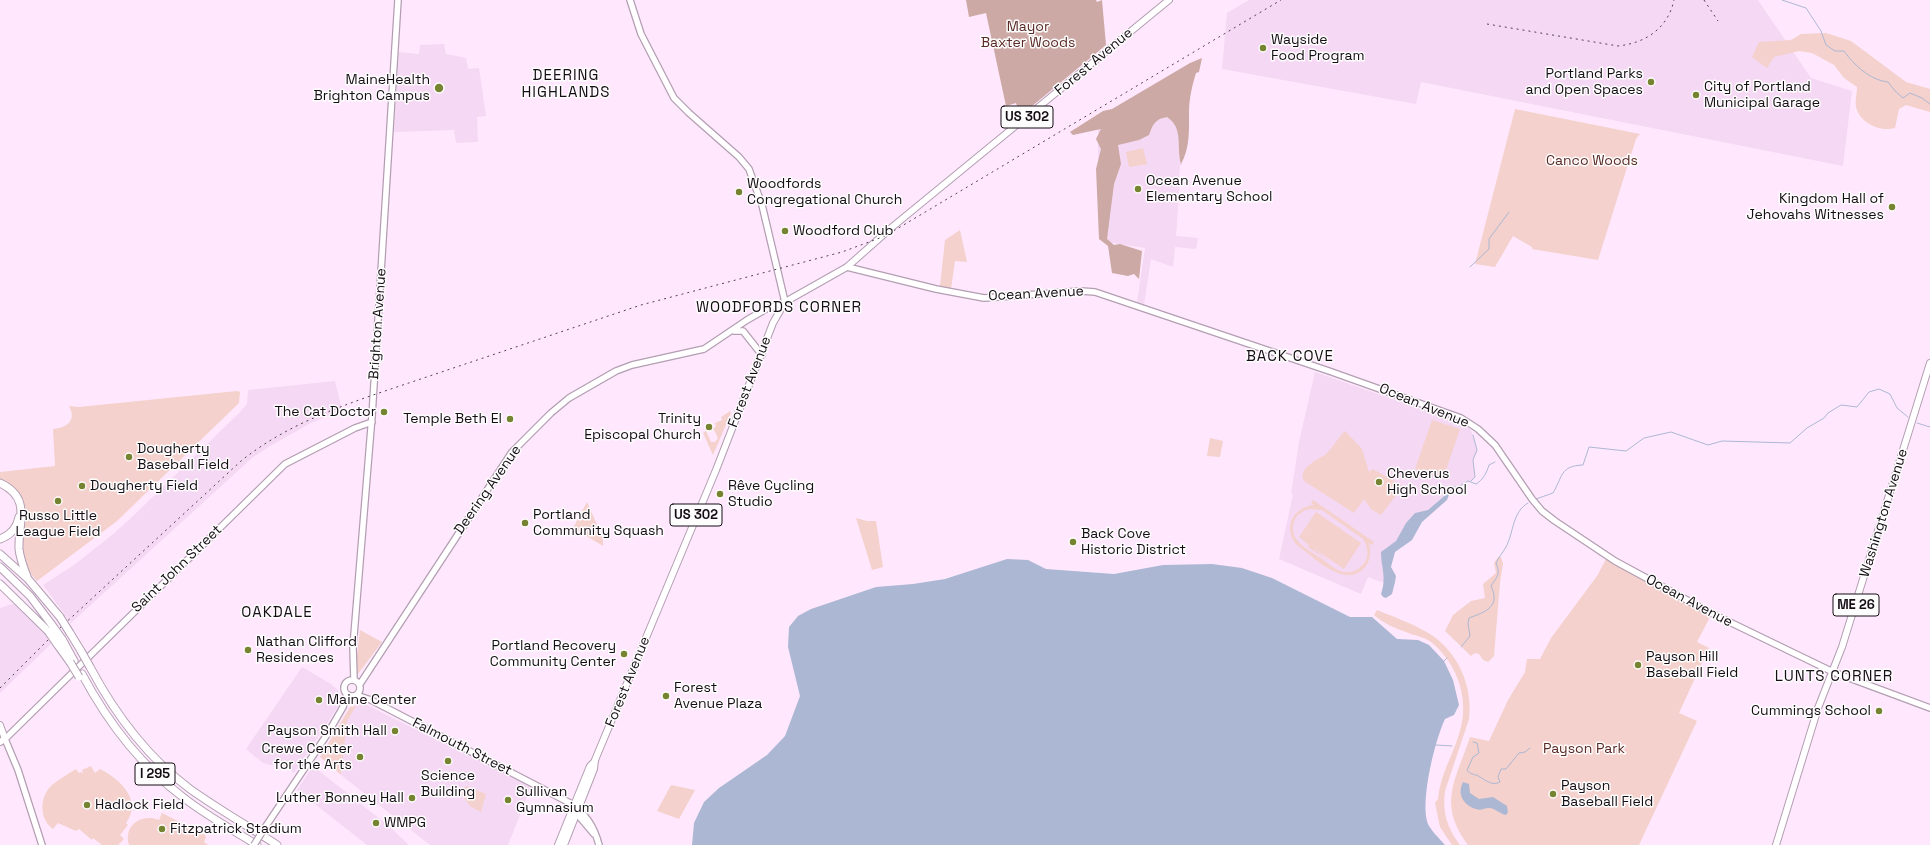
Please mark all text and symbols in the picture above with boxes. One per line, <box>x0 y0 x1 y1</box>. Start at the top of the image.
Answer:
park label: Mayor Baxter Woods <box>981 19 1075 52</box>
street label: Forest Avenue <box>1052 25 1136 99</box>
place label: Wayside Food Program <box>1271 32 1365 64</box>
marker: Wayside Food Program <box>1258 43 1268 53</box>
place label: Portland Parks and Open Spaces <box>1525 66 1643 98</box>
district label: DEERING HIGHLANDS <box>522 67 610 102</box>
place label: MaineHealth Brighton Campus <box>314 72 430 104</box>
marker: Portland Parks and Open Spaces <box>1646 77 1656 87</box>
place label: City of Portland Municipal Garage <box>1704 79 1820 112</box>
marker: MaineHealth Brighton Campus <box>433 82 445 94</box>
marker: City of Portland Municipal Garage <box>1691 90 1701 100</box>
road number: US 302 <box>1001 106 1053 128</box>
park label: Canco Woods <box>1546 153 1638 169</box>
place label: Ocean Avenue Elementary School <box>1146 173 1272 206</box>
place label: Woodfords Congregational Church <box>747 176 902 208</box>
marker: Ocean Avenue Elementary School <box>1133 184 1143 194</box>
marker: Woodfords Congregational Church <box>734 187 744 197</box>
place label: Kingdom Hall of Jehovahs Witnesses <box>1746 191 1884 224</box>
marker: Kingdom Hall of Jehovahs Witnesses <box>1887 202 1897 212</box>
place label: Woodford Club <box>793 223 894 239</box>
marker: Woodford Club <box>780 226 790 236</box>
street label: Brighton Avenue <box>366 268 390 380</box>
street label: Ocean Avenue <box>988 283 1084 305</box>
district label: WOODFORDS CORNER <box>696 299 862 317</box>
street label: Forest Avenue <box>725 334 775 430</box>
district label: BACK COVE <box>1246 348 1334 366</box>
street label: Ocean Avenue <box>1376 380 1472 432</box>
place label: The Cat Doctor <box>275 404 376 420</box>
marker: The Cat Doctor <box>379 407 389 417</box>
place label: Temple Beth El <box>403 411 502 427</box>
place label: Trinity Episcopal Church <box>584 411 701 444</box>
marker: Temple Beth El <box>505 414 515 424</box>
marker: Trinity Episcopal Church <box>704 422 714 432</box>
place label: Dougherty Baseball Field <box>137 441 229 474</box>
street label: Deering Avenue <box>451 442 525 538</box>
street label: Washington Avenue <box>1856 447 1912 579</box>
marker: Dougherty Baseball Field <box>124 452 134 462</box>
place label: Cheverus High School <box>1387 466 1467 498</box>
marker: Cheverus High School <box>1374 477 1384 487</box>
place label: Dougherty Field <box>90 478 198 494</box>
place label: Rêve Cycling Studio <box>728 478 814 510</box>
marker: Dougherty Field <box>77 481 87 491</box>
marker: Rêve Cycling Studio <box>715 489 725 499</box>
marker: Russo Little League Field <box>53 496 63 506</box>
road number: US 302 <box>670 504 722 526</box>
place label: Portland Community Squash <box>533 507 664 540</box>
place label: Russo Little League Field <box>16 508 100 540</box>
marker: Portland Community Squash <box>520 518 530 528</box>
street label: Saint John Street <box>128 522 226 616</box>
place label: Back Cove Historic District <box>1081 526 1186 558</box>
marker: Back Cove Historic District <box>1068 537 1078 547</box>
street label: Ocean Avenue <box>1643 571 1735 631</box>
road number: ME 26 <box>1833 594 1879 616</box>
district label: OAKDALE <box>241 604 313 622</box>
place label: Nathan Clifford Residences <box>256 634 357 666</box>
street label: Forest Avenue <box>602 634 654 730</box>
place label: Portland Recovery Community Center <box>490 638 616 670</box>
marker: Nathan Clifford Residences <box>243 645 253 655</box>
marker: Portland Recovery Community Center <box>619 649 629 659</box>
place label: Payson Hill Baseball Field <box>1646 649 1738 682</box>
marker: Payson Hill Baseball Field <box>1633 660 1643 670</box>
district label: LUNTS CORNER <box>1775 668 1893 686</box>
place label: Forest Avenue Plaza <box>674 680 762 712</box>
marker: Forest Avenue Plaza <box>661 691 671 701</box>
place label: Maine Center <box>327 692 416 708</box>
marker: Maine Center <box>314 695 324 705</box>
place label: Cummings School <box>1751 703 1871 719</box>
marker: Cummings School <box>1874 706 1884 716</box>
street label: Falmouth Street <box>409 715 515 779</box>
place label: Payson Smith Hall <box>267 723 387 739</box>
marker: Payson Smith Hall <box>390 726 400 736</box>
place label: Crewe Center for the Arts <box>261 741 352 774</box>
park label: Payson Park <box>1543 741 1625 757</box>
marker: Crewe Center for the Arts <box>355 752 365 762</box>
marker: Science Building <box>443 756 453 766</box>
road number: I 295 <box>135 763 175 785</box>
place label: Science Building <box>421 768 475 800</box>
place label: Payson Baseball Field <box>1561 778 1653 810</box>
place label: Sullivan Gymnasium <box>516 784 594 816</box>
marker: Payson Baseball Field <box>1548 789 1558 799</box>
place label: Luther Bonney Hall <box>276 790 404 806</box>
marker: Luther Bonney Hall <box>407 793 417 803</box>
marker: Sullivan Gymnasium <box>503 795 513 805</box>
place label: Hadlock Field <box>95 797 184 813</box>
marker: Hadlock Field <box>82 800 92 810</box>
place label: WMPG <box>384 815 426 831</box>
marker: WMPG <box>371 818 381 828</box>
place label: Fitzpatrick Stadium <box>170 821 302 837</box>
marker: Fitzpatrick Stadium <box>157 824 167 834</box>

